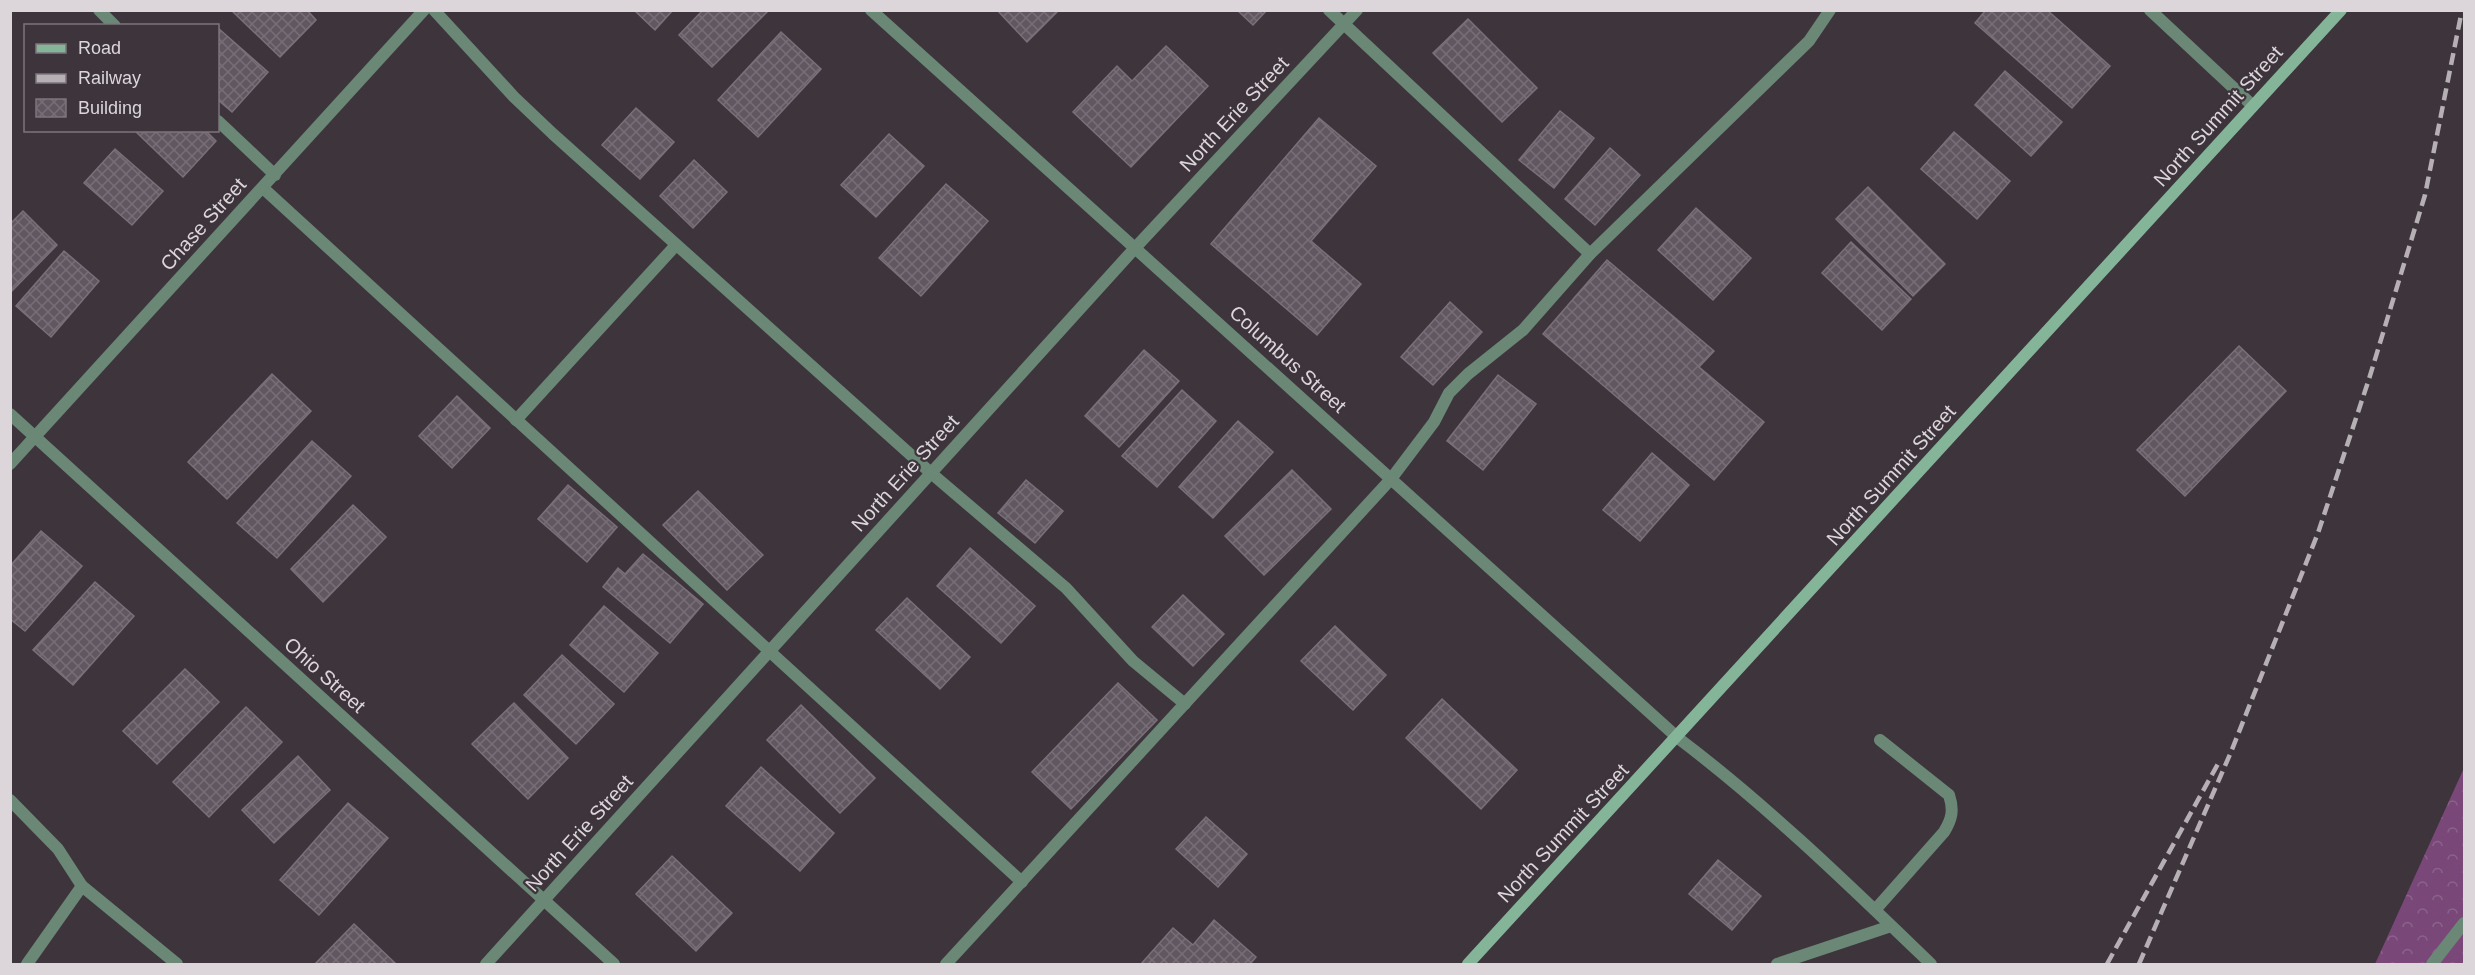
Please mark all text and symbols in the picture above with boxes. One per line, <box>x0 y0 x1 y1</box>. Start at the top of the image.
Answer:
legend <box>24 24 219 132</box>
text: Road <box>78 38 121 58</box>
street label: North Summit Street <box>2149 41 2287 191</box>
street label: North Erie Street <box>1175 52 1293 176</box>
text: Railway <box>78 68 141 88</box>
text: Building <box>78 98 142 118</box>
street label: Chase Street <box>156 173 251 275</box>
street label: Columbus Street <box>1225 301 1351 417</box>
street label: North Summit Street <box>1822 400 1960 550</box>
street label: North Erie Street <box>847 410 963 536</box>
street label: Ohio Street <box>280 633 370 717</box>
street label: North Summit Street <box>1493 759 1633 907</box>
street label: North Erie Street <box>521 770 637 896</box>

